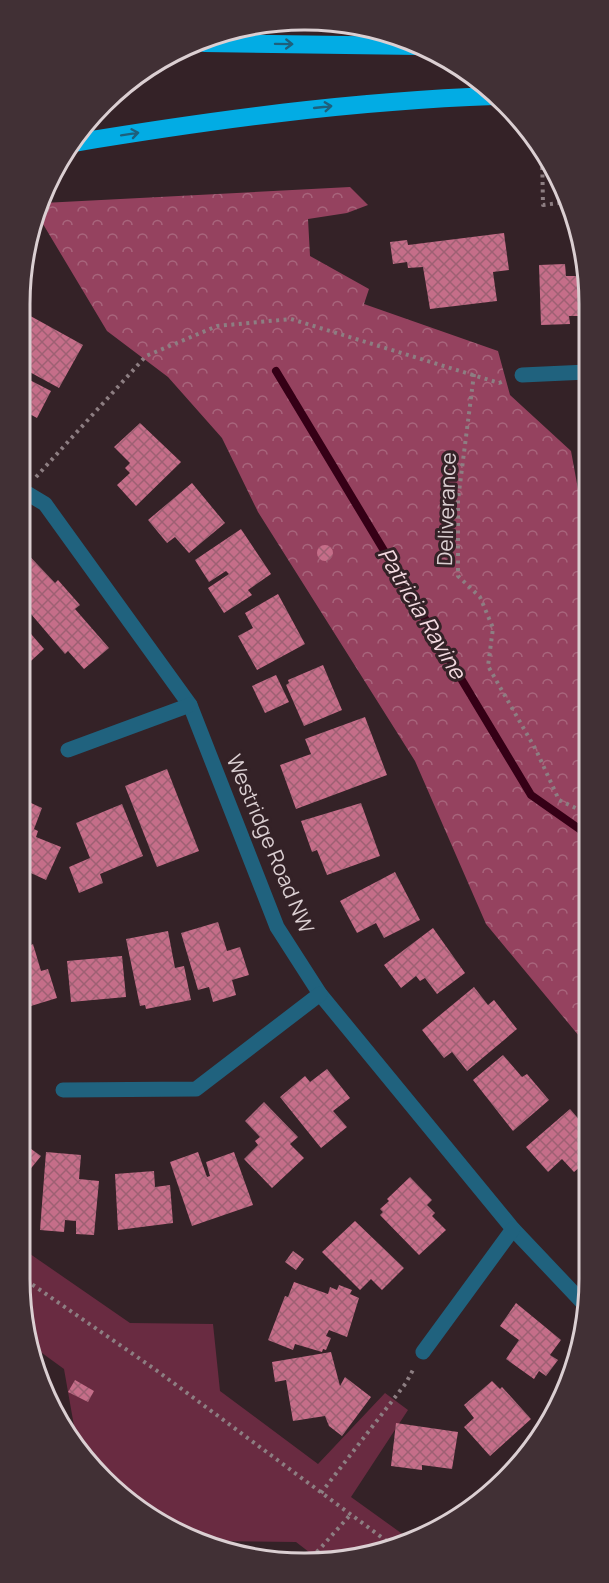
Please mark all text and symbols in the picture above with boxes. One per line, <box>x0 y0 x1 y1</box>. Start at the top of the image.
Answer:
one-way arrow <box>273 38 293 50</box>
one-way arrow <box>313 101 333 112</box>
one-way arrow <box>120 128 140 139</box>
street label: Deliverance <box>430 452 462 566</box>
water label: Patricia Ravine <box>371 542 474 685</box>
street label: Westridge Road NW <box>221 750 321 938</box>

